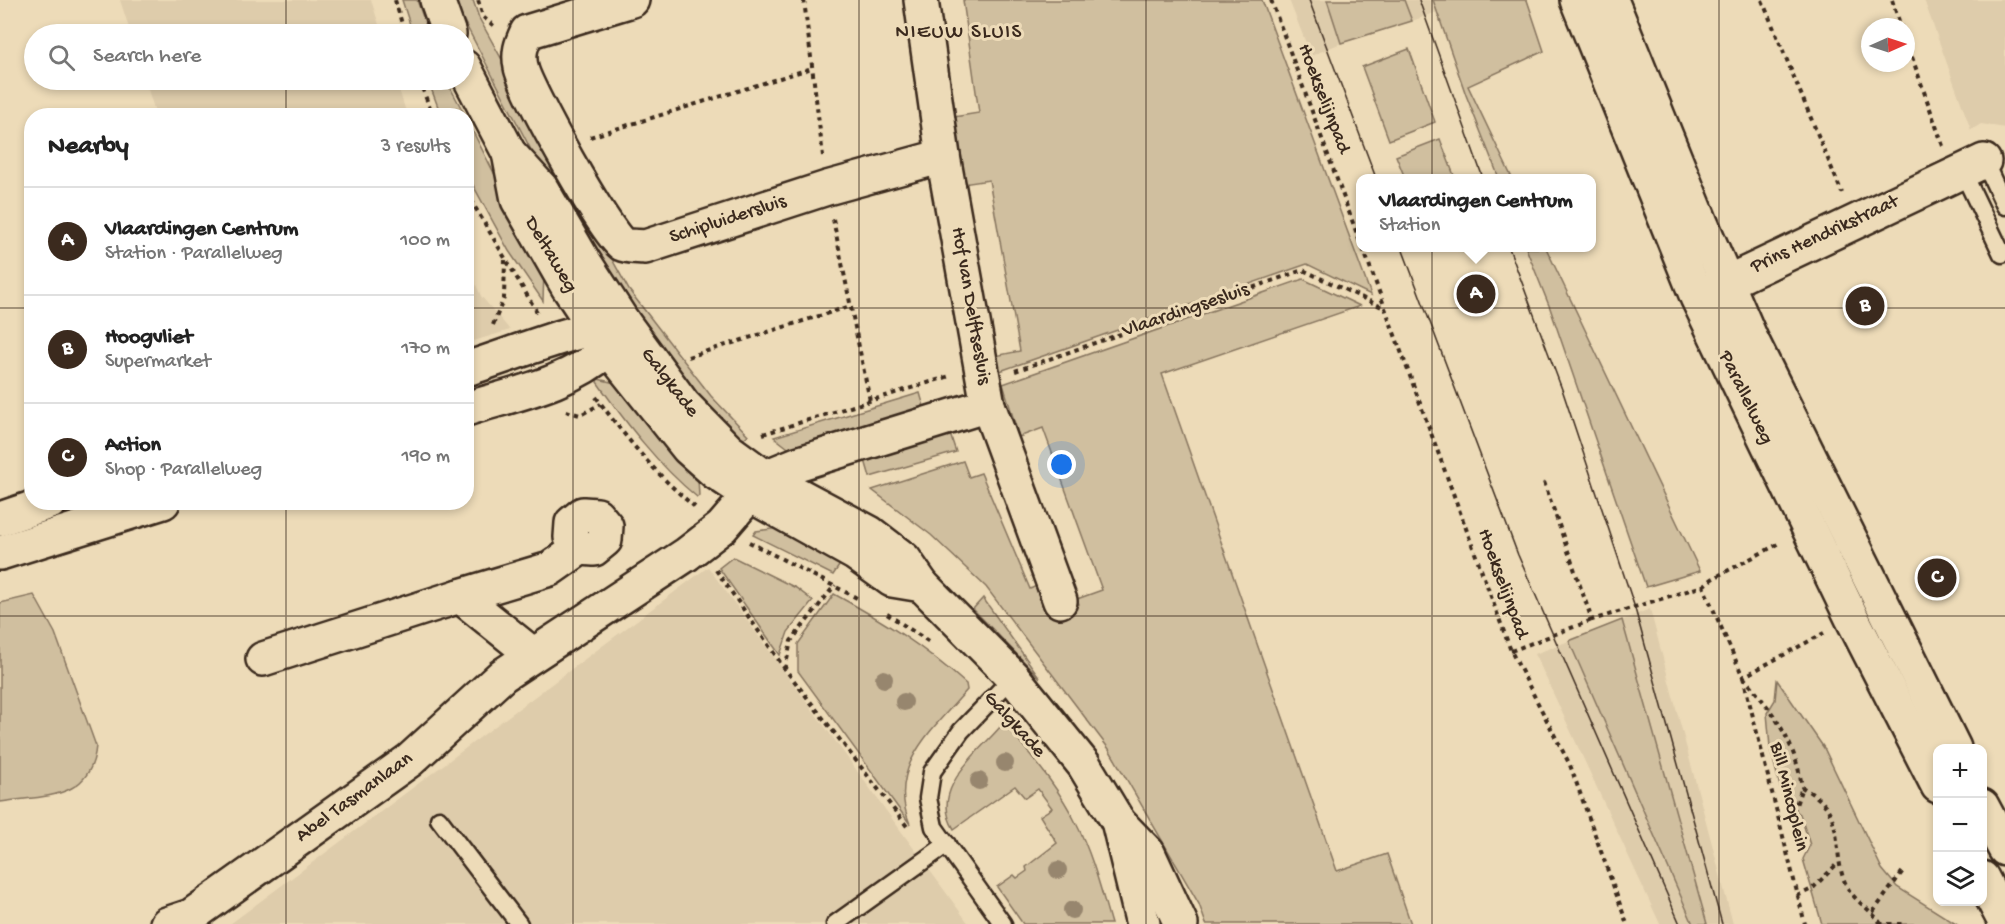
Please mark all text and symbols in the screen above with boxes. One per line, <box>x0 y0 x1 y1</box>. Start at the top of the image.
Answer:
north arrow <box>1861 18 1915 72</box>
district label: NIEUW SLUIS <box>895 21 1023 46</box>
search box <box>24 24 474 90</box>
icon: search <box>45 41 78 74</box>
street label: Hoekselijnpad <box>1292 41 1355 159</box>
text: Search here <box>93 44 201 70</box>
text: Nearby <box>48 132 129 163</box>
text: 3 results <box>381 136 450 159</box>
popup <box>1356 174 1596 252</box>
text: Vlaardingen Centrum <box>1379 189 1573 215</box>
street label: Schipluidersluis <box>667 190 790 250</box>
street label: Prins Hendrikstraat <box>1747 190 1904 280</box>
street label: Deltaweg <box>517 211 582 297</box>
text: Station <box>1379 215 1440 238</box>
text: Vlaardingen Centrum <box>105 217 298 243</box>
street label: Hof van Delftsesluis <box>945 226 995 387</box>
text: A <box>62 230 73 253</box>
text: 100 m <box>400 230 450 253</box>
text: Station · Parallelweg <box>105 243 283 266</box>
pin: A <box>1456 272 1496 316</box>
street label: Vlaardingsesluis <box>1119 278 1253 344</box>
pin: B <box>1846 284 1884 328</box>
text: Hoogvliet <box>105 325 193 351</box>
text: B <box>62 338 73 361</box>
text: 170 m <box>401 338 450 361</box>
street label: Galgkade <box>635 344 704 423</box>
street label: Parallelweg <box>1712 347 1777 448</box>
text: Supermarket <box>105 351 211 374</box>
text: Action <box>105 433 161 459</box>
text: C <box>62 446 73 469</box>
text: 190 m <box>402 446 450 469</box>
your location <box>1047 450 1076 479</box>
text: Shop · Parallelweg <box>105 459 262 482</box>
street label: Hoekselijnpad <box>1471 526 1533 644</box>
pin: C <box>1918 556 1956 600</box>
street label: Galgkade <box>978 687 1050 764</box>
street label: Bill Mincoplein <box>1763 739 1813 854</box>
map controls <box>1933 744 1987 906</box>
button: + <box>1933 744 1987 798</box>
street label: Abel Tasmanlaan <box>292 748 418 848</box>
button: − <box>1933 798 1987 852</box>
button: layers <box>1933 852 1987 906</box>

